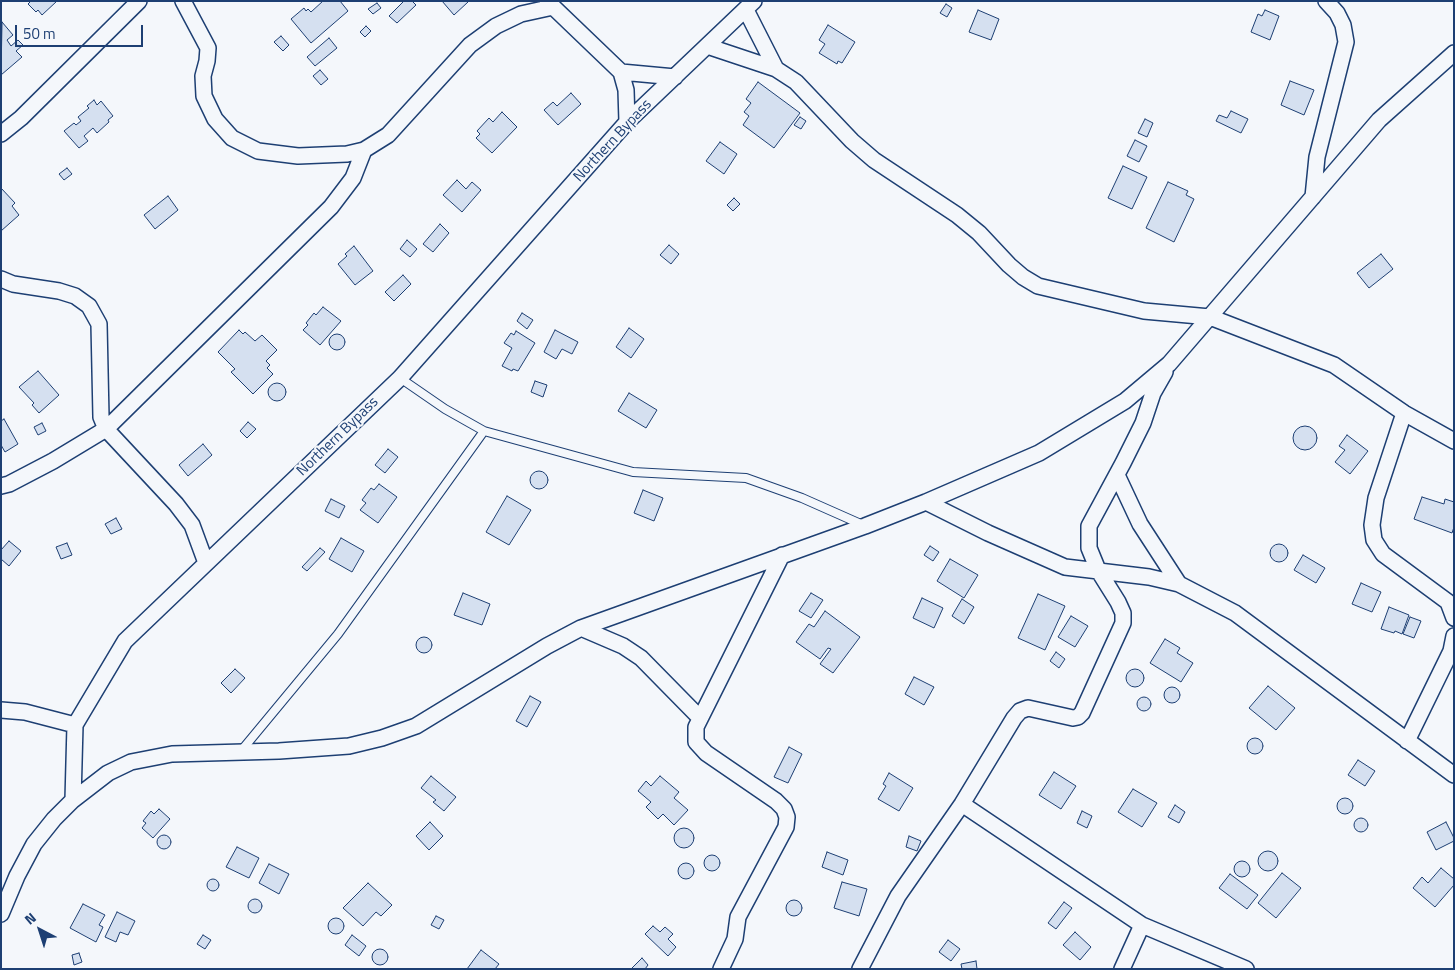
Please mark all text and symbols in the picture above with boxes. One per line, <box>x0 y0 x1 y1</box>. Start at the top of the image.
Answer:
scale bar <box>18 15 145 47</box>
text: 50 m <box>23 22 56 45</box>
street label: Northern Bypass <box>570 96 656 186</box>
street label: Northern Bypass <box>293 394 383 480</box>
north arrow <box>15 905 65 955</box>
text: N <box>20 907 40 929</box>

